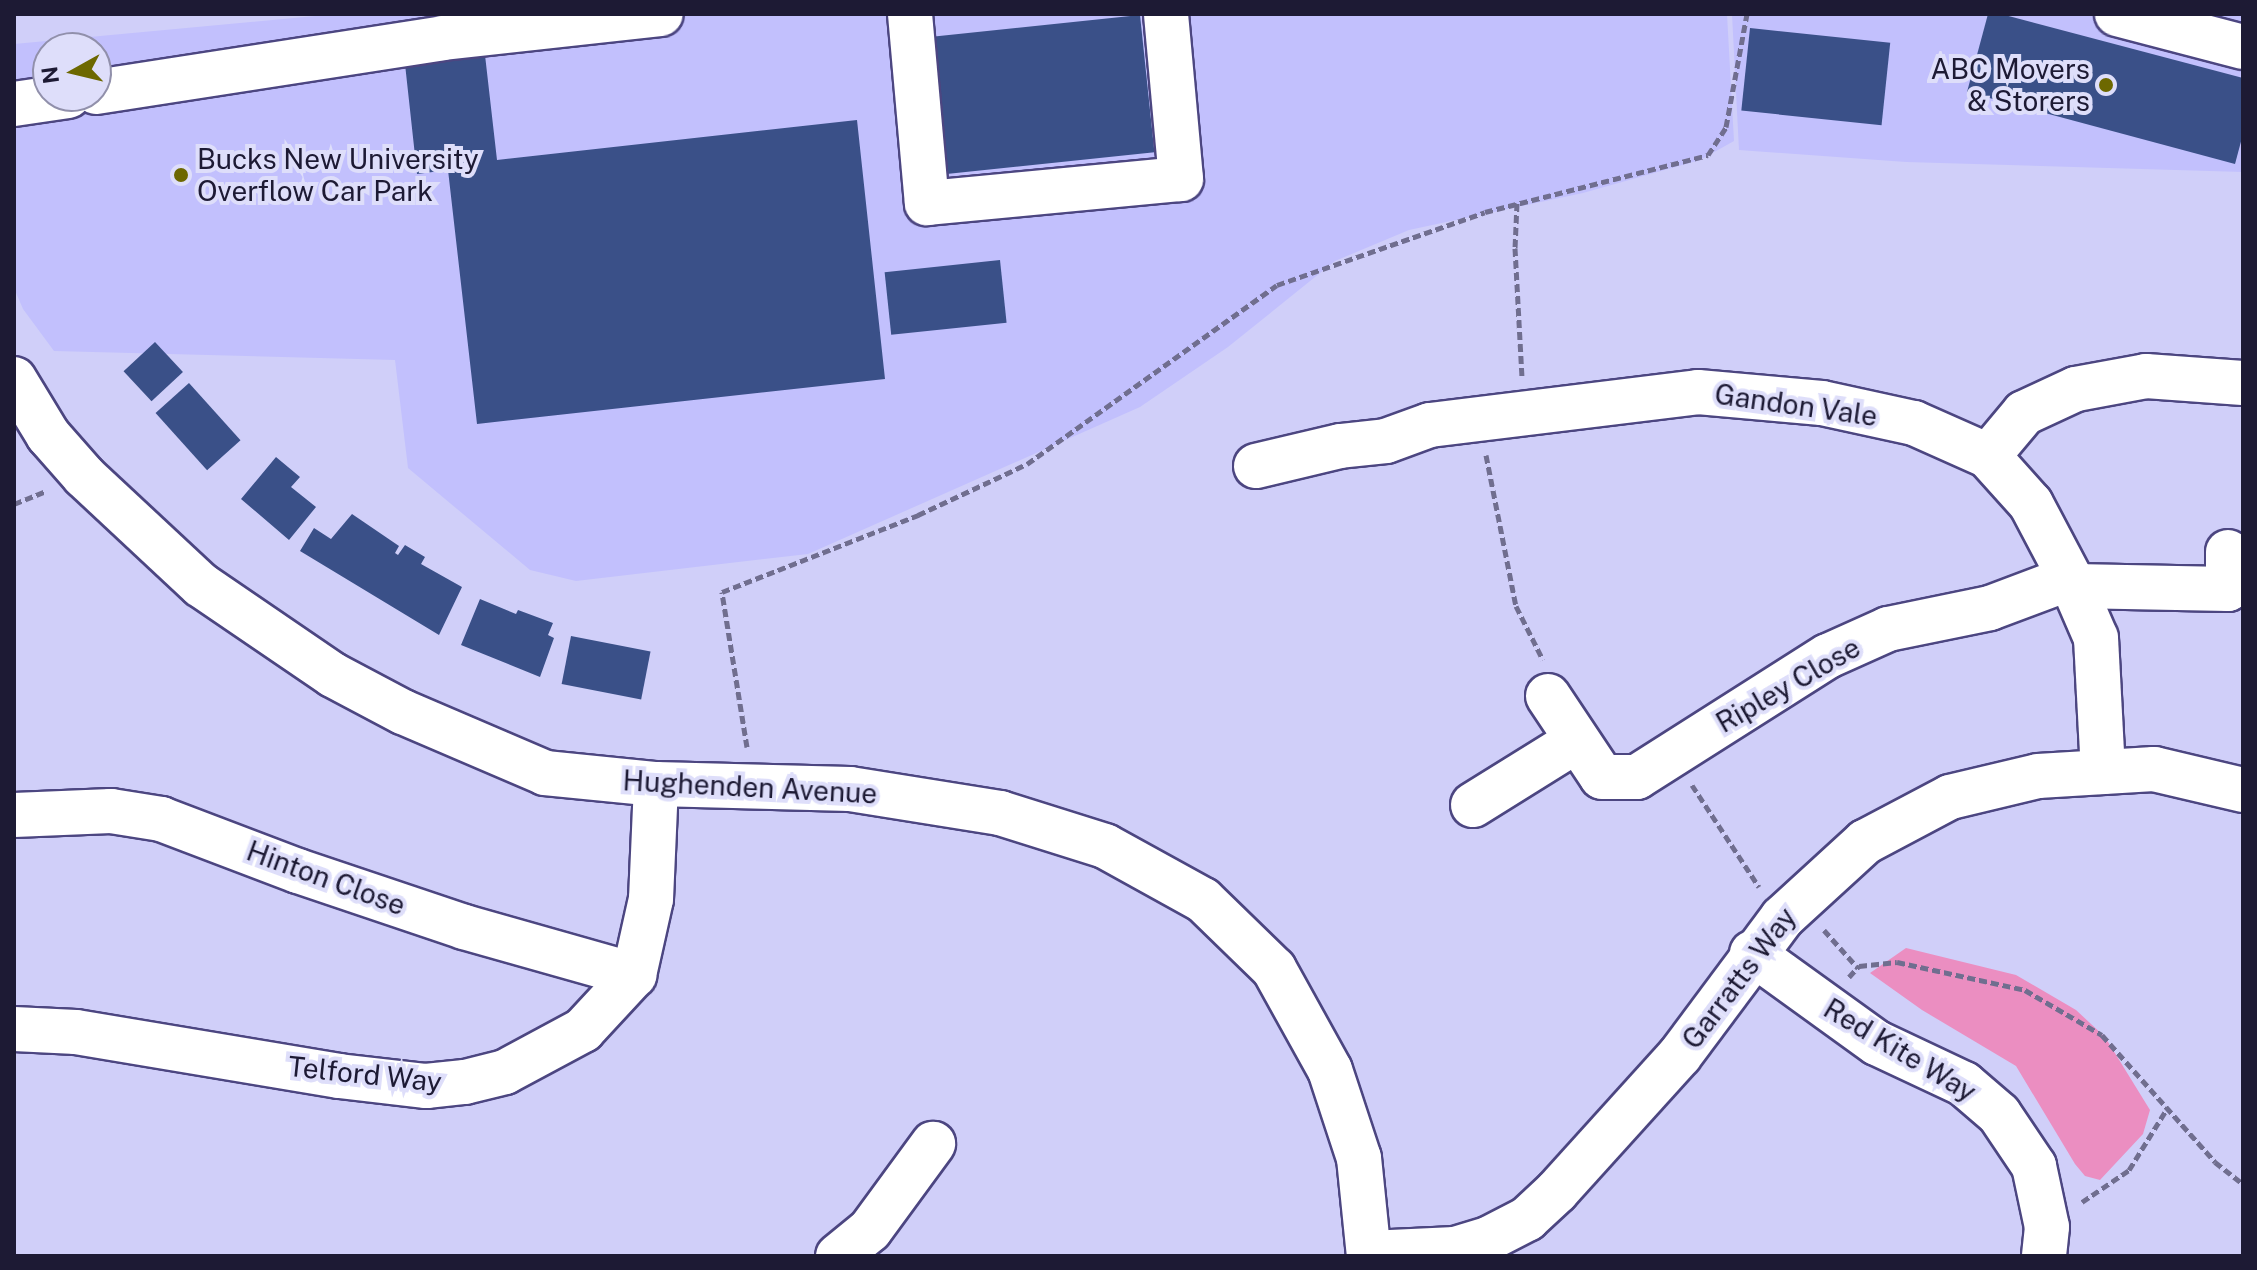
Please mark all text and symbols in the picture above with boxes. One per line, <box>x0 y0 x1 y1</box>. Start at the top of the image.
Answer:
north arrow <box>32 32 112 112</box>
place label: ABC Movers & Storers <box>1930 52 2090 118</box>
text: N <box>36 65 64 85</box>
marker: ABC Movers & Storers <box>2097 76 2115 94</box>
place label: Bucks New University Overflow Car Park <box>197 142 479 208</box>
marker: Bucks New University Overflow Car Park <box>172 166 190 184</box>
street label: Gandon Vale <box>1712 377 1880 433</box>
street label: Ripley Close <box>1710 630 1866 740</box>
street label: Hughenden Avenue <box>622 764 878 810</box>
street label: Hinton Close <box>242 834 410 922</box>
street label: Garratts Way <box>1675 900 1803 1056</box>
street label: Red Kite Way <box>1817 991 1983 1109</box>
street label: Telford Way <box>286 1049 444 1099</box>

